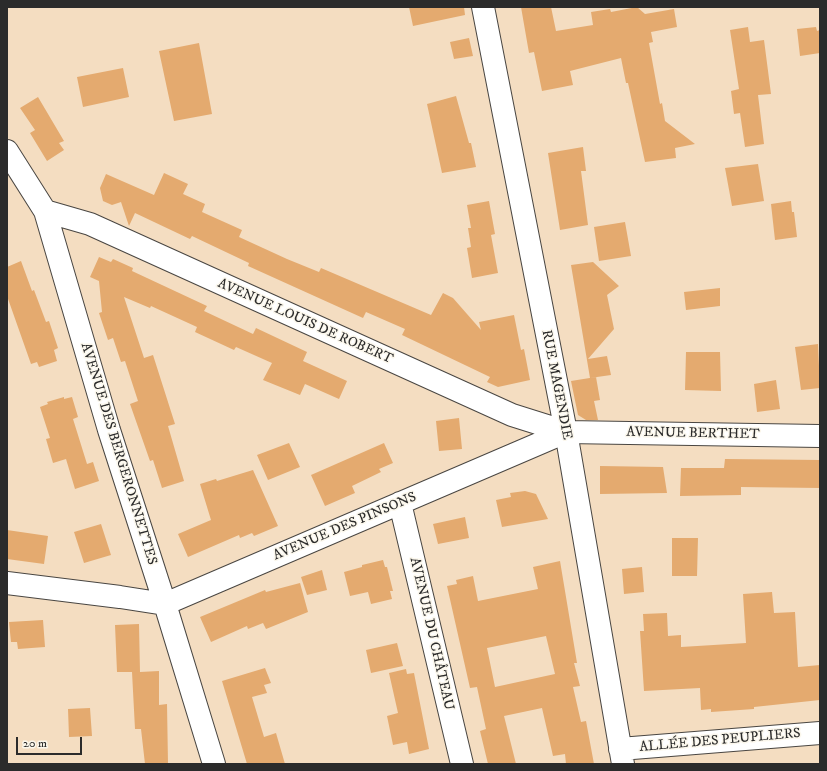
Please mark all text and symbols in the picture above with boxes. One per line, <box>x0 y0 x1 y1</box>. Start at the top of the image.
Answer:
street label: AVENUE LOUIS DE ROBERT <box>215 276 395 368</box>
street label: RUE MAGENDIE <box>537 329 575 441</box>
street label: AVENUE DES BERGERONNETTES <box>76 341 160 567</box>
street label: AVENUE BERTHET <box>626 424 760 444</box>
street label: AVENUE DES PINSONS <box>271 489 419 565</box>
street label: AVENUE DU CHÂTEAU <box>405 556 457 712</box>
street label: ALLÉE DES PEUPLIERS <box>639 726 801 756</box>
scale bar <box>18 729 84 755</box>
text: 20 m <box>23 736 47 751</box>

